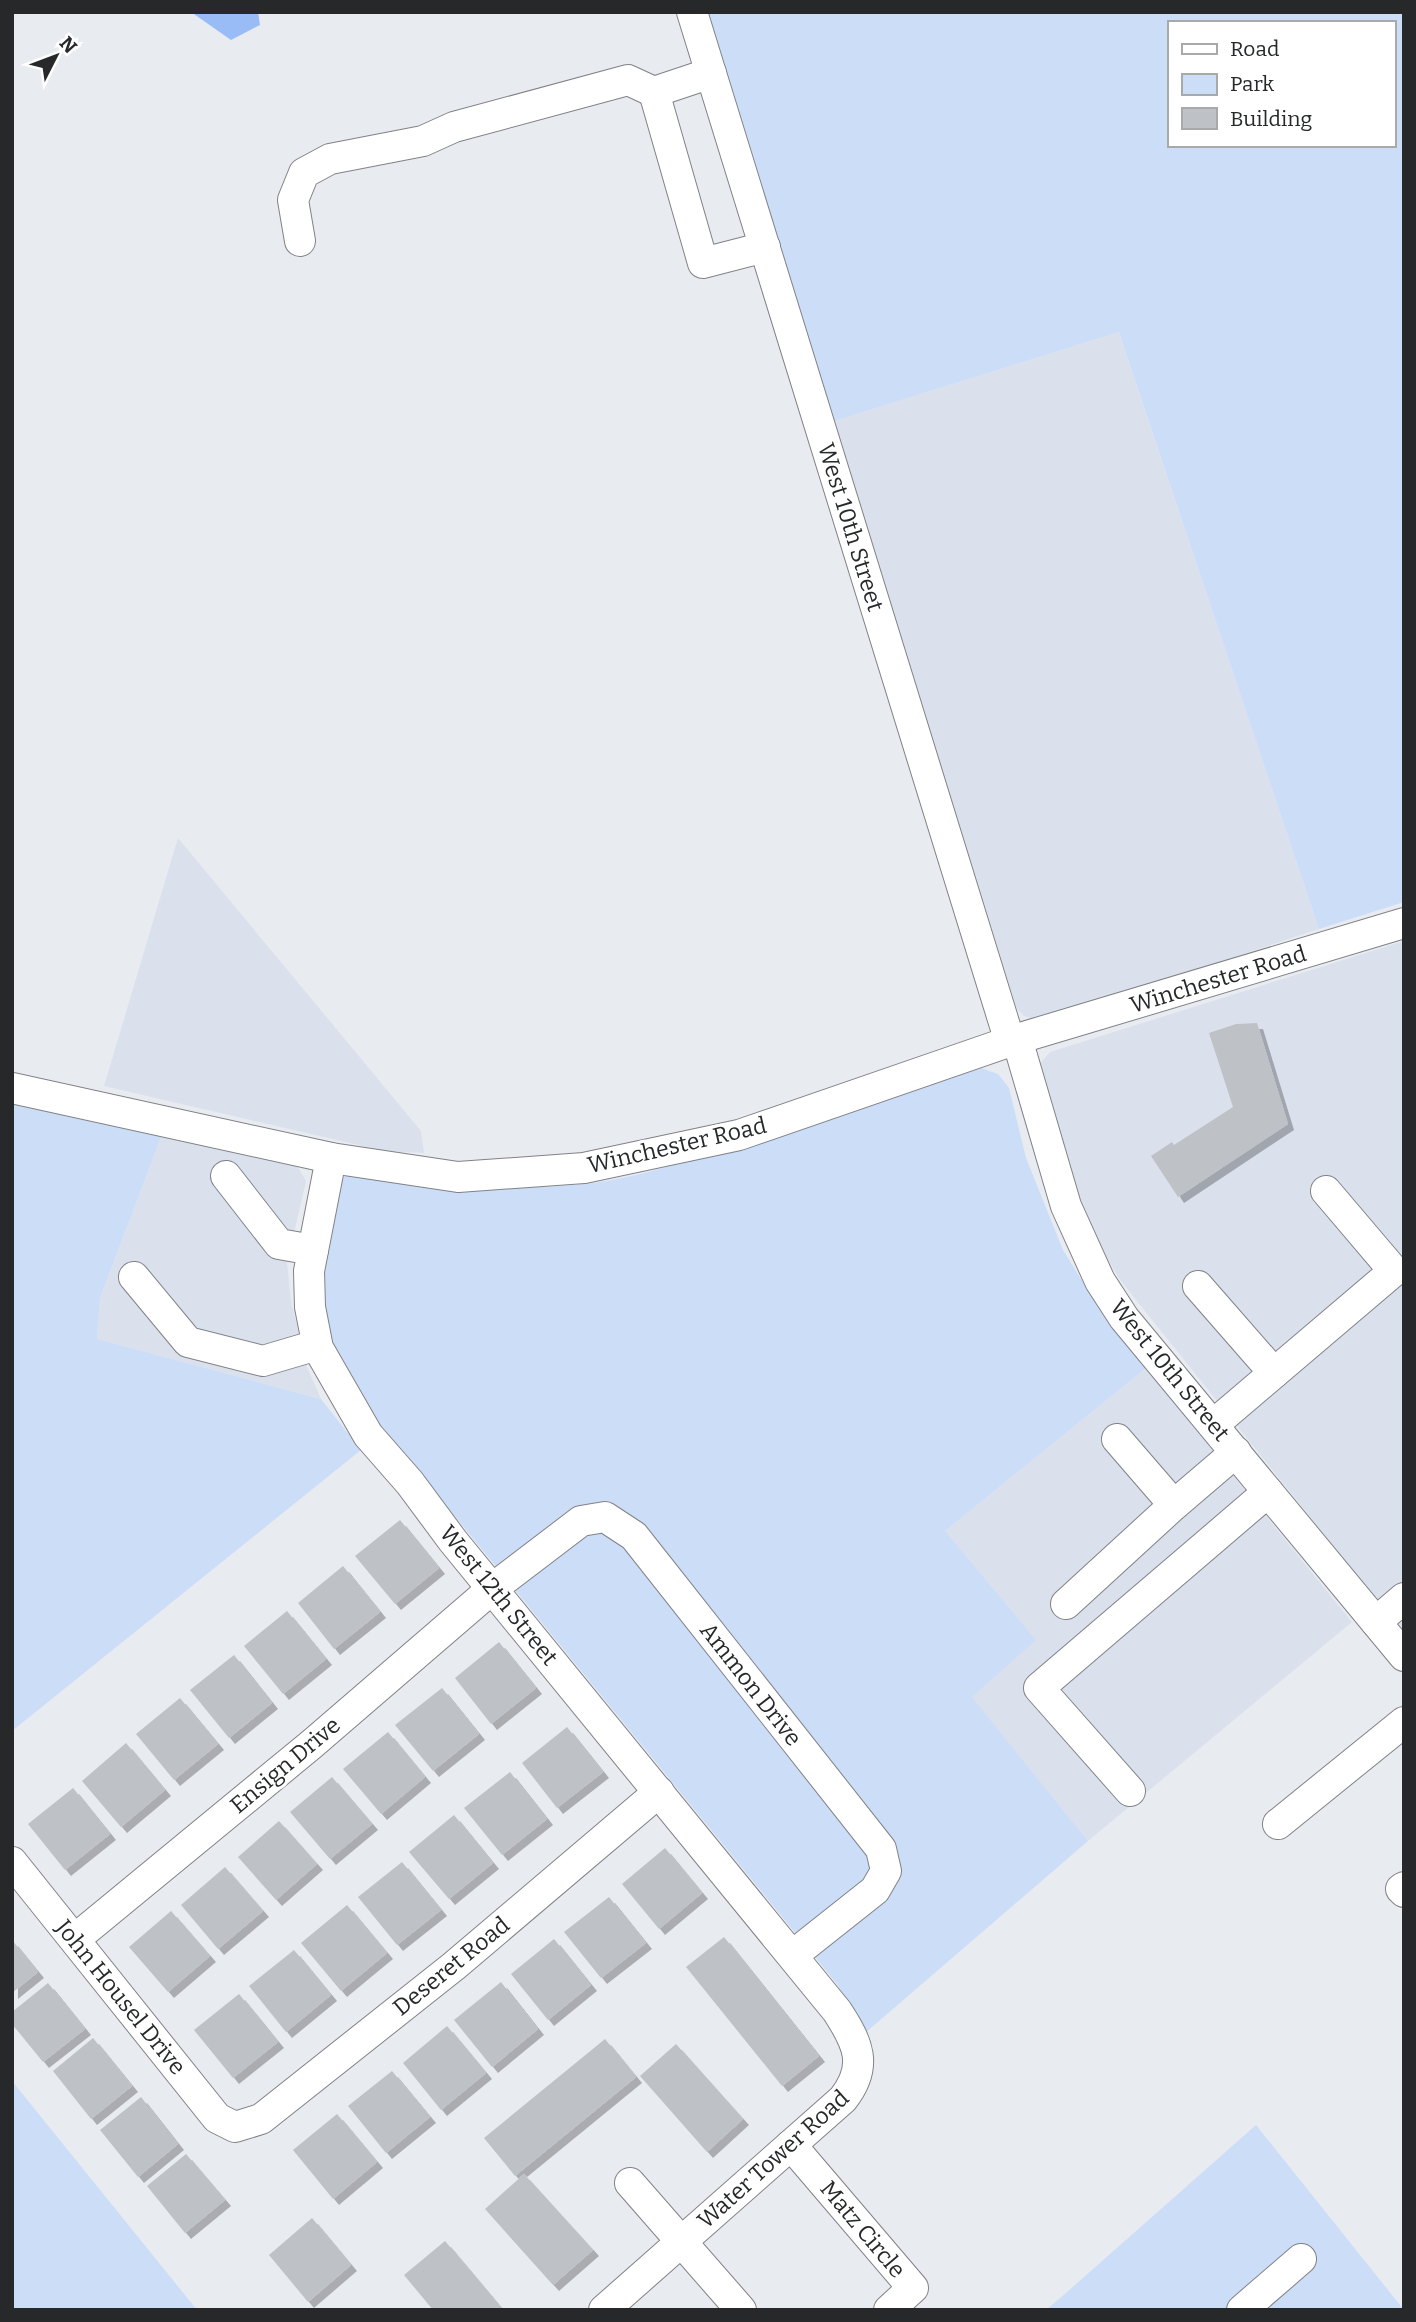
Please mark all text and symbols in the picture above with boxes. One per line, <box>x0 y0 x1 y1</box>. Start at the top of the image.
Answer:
north arrow <box>21 21 91 91</box>
legend <box>1168 21 1395 147</box>
text: N <box>55 32 82 58</box>
text: Road <box>1230 36 1279 62</box>
text: Park <box>1230 71 1274 97</box>
text: Building <box>1230 106 1313 132</box>
street label: West 10th Street <box>812 440 890 614</box>
street label: Winchester Road <box>1127 939 1310 1019</box>
street label: Winchester Road <box>585 1111 769 1179</box>
street label: West 10th Street <box>1104 1293 1236 1447</box>
street label: West 12th Street <box>434 1519 564 1671</box>
street label: Ammon Drive <box>694 1617 808 1751</box>
street label: Ensign Drive <box>224 1711 346 1819</box>
street label: Deseret Road <box>387 1910 515 2021</box>
street label: John Housel Drive <box>49 1913 192 2080</box>
street label: Water Tower Road <box>692 2083 855 2234</box>
street label: Matz Circle <box>814 2175 912 2283</box>

